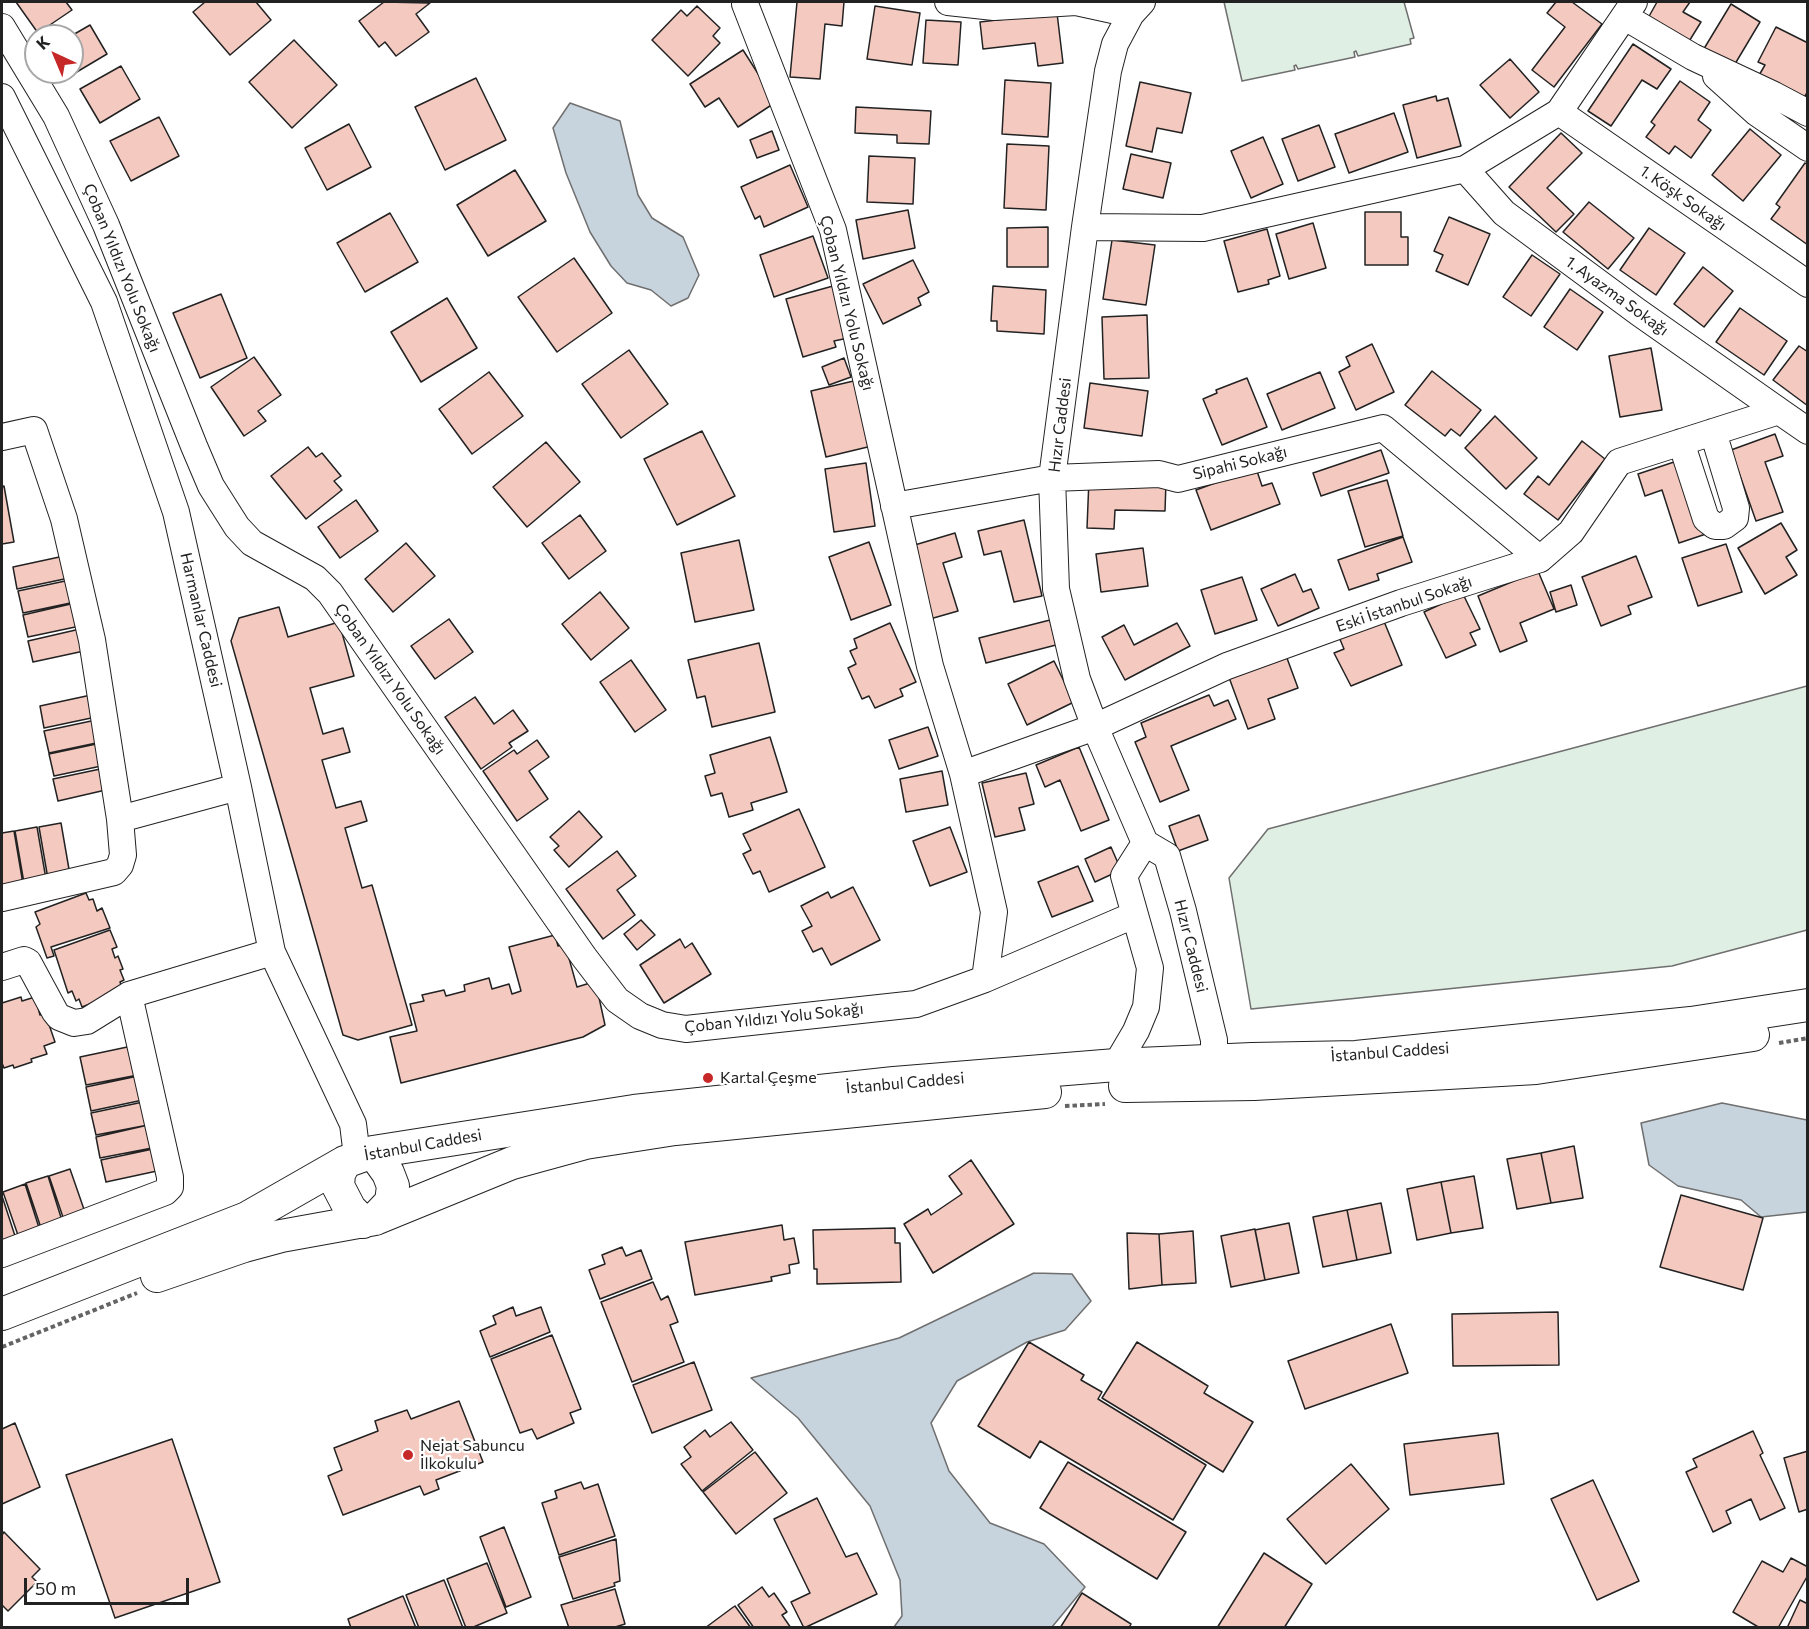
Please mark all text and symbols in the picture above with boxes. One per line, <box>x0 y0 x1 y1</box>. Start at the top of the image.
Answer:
north arrow <box>24 24 84 84</box>
text: K <box>32 31 53 53</box>
street label: 1. Köşk Sokağı <box>1636 161 1730 235</box>
street label: Çoban Yıldızı Yolu Sokağı <box>79 181 165 355</box>
street label: Çoban Yıldızı Yolu Sokağı <box>816 213 878 393</box>
street label: 1. Ayazma Sokağı <box>1562 252 1672 340</box>
street label: Hızır Caddesi <box>1045 377 1075 473</box>
street label: Sipahi Sokağı <box>1191 442 1289 484</box>
street label: Harmanlar Caddesi <box>176 551 226 689</box>
street label: Eski İstanbul Sokağı <box>1333 572 1475 636</box>
street label: Çoban Yıldızı Yolu Sokağı <box>331 600 449 758</box>
street label: Hızır Caddesi <box>1170 897 1212 995</box>
street label: Çoban Yıldızı Yolu Sokağı <box>683 999 865 1037</box>
street label: İstanbul Caddesi <box>1330 1038 1450 1066</box>
place label: Kartal Çeşme <box>720 1068 817 1088</box>
street label: İstanbul Caddesi <box>845 1068 965 1098</box>
marker: Kartal Çeşme <box>701 1071 715 1085</box>
street label: İstanbul Caddesi <box>363 1125 483 1165</box>
place label: Nejat Sabuncu İlkokulu <box>420 1436 525 1474</box>
marker: Nejat Sabuncu İlkokulu <box>401 1448 415 1462</box>
scale bar <box>27 1566 192 1604</box>
text: 50 m <box>35 1577 76 1599</box>

